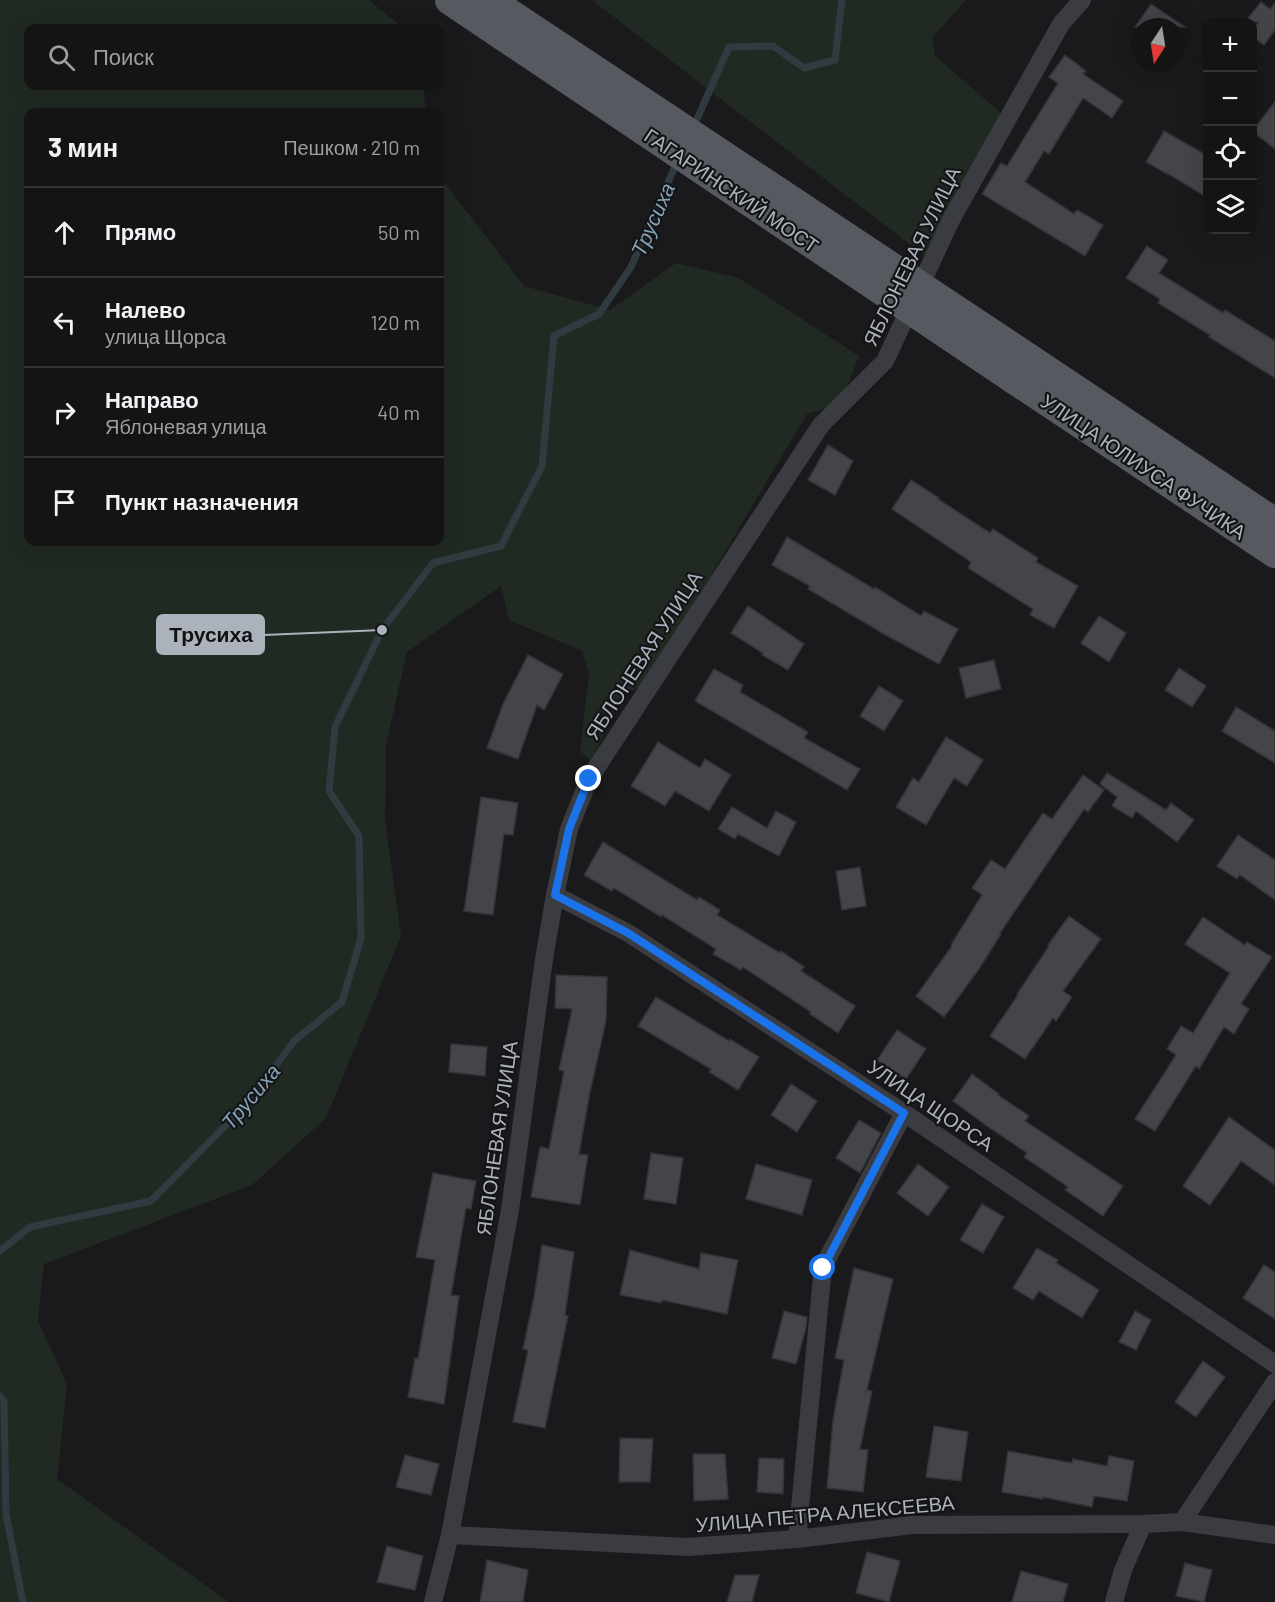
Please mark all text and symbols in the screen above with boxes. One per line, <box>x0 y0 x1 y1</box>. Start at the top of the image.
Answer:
north arrow <box>1131 18 1185 72</box>
map controls <box>1203 18 1257 234</box>
button: + <box>1203 18 1257 72</box>
search box <box>24 24 444 90</box>
icon: search <box>45 41 78 74</box>
text: Поиск <box>93 43 154 69</box>
button: − <box>1203 72 1257 126</box>
street label: ГАГАРИНСКИЙ МОСТ <box>640 123 824 257</box>
button: locate <box>1203 126 1257 180</box>
text: 3 мин <box>48 131 118 162</box>
text: Пешком · 210 m <box>283 135 420 159</box>
street label: ЯБЛОНЕВАЯ УЛИЦА <box>857 162 965 349</box>
water label: Трусиха <box>625 178 679 260</box>
button: layers <box>1203 180 1257 234</box>
icon: ahead <box>48 216 81 249</box>
text: Прямо <box>105 218 176 244</box>
text: 50 m <box>378 220 420 244</box>
text: Налево <box>105 296 186 322</box>
icon: left <box>48 306 81 339</box>
text: 120 m <box>370 310 420 334</box>
text: улица Щорса <box>105 324 226 348</box>
text: Направо <box>105 386 199 412</box>
street label: УЛИЦА ЮЛИУСА ФУЧИКА <box>1037 388 1252 544</box>
icon: right <box>48 396 81 429</box>
text: 40 m <box>377 400 420 424</box>
text: Яблоневая улица <box>105 414 267 438</box>
icon: arrive <box>48 486 81 519</box>
text: Пункт назначения <box>105 488 299 514</box>
street label: ЯБЛОНЕВАЯ УЛИЦА <box>580 566 707 744</box>
callout: Трусиха <box>157 615 264 654</box>
text: Трусиха <box>169 621 253 646</box>
route end <box>575 765 601 791</box>
street label: ЯБЛОНЕВАЯ УЛИЦА <box>470 1039 522 1237</box>
street label: УЛИЦА ЩОРСА <box>864 1054 999 1156</box>
water label: Трусиха <box>215 1058 285 1134</box>
route start <box>809 1254 835 1280</box>
street label: УЛИЦА ПЕТРА АЛЕКСЕЕВА <box>695 1490 956 1536</box>

